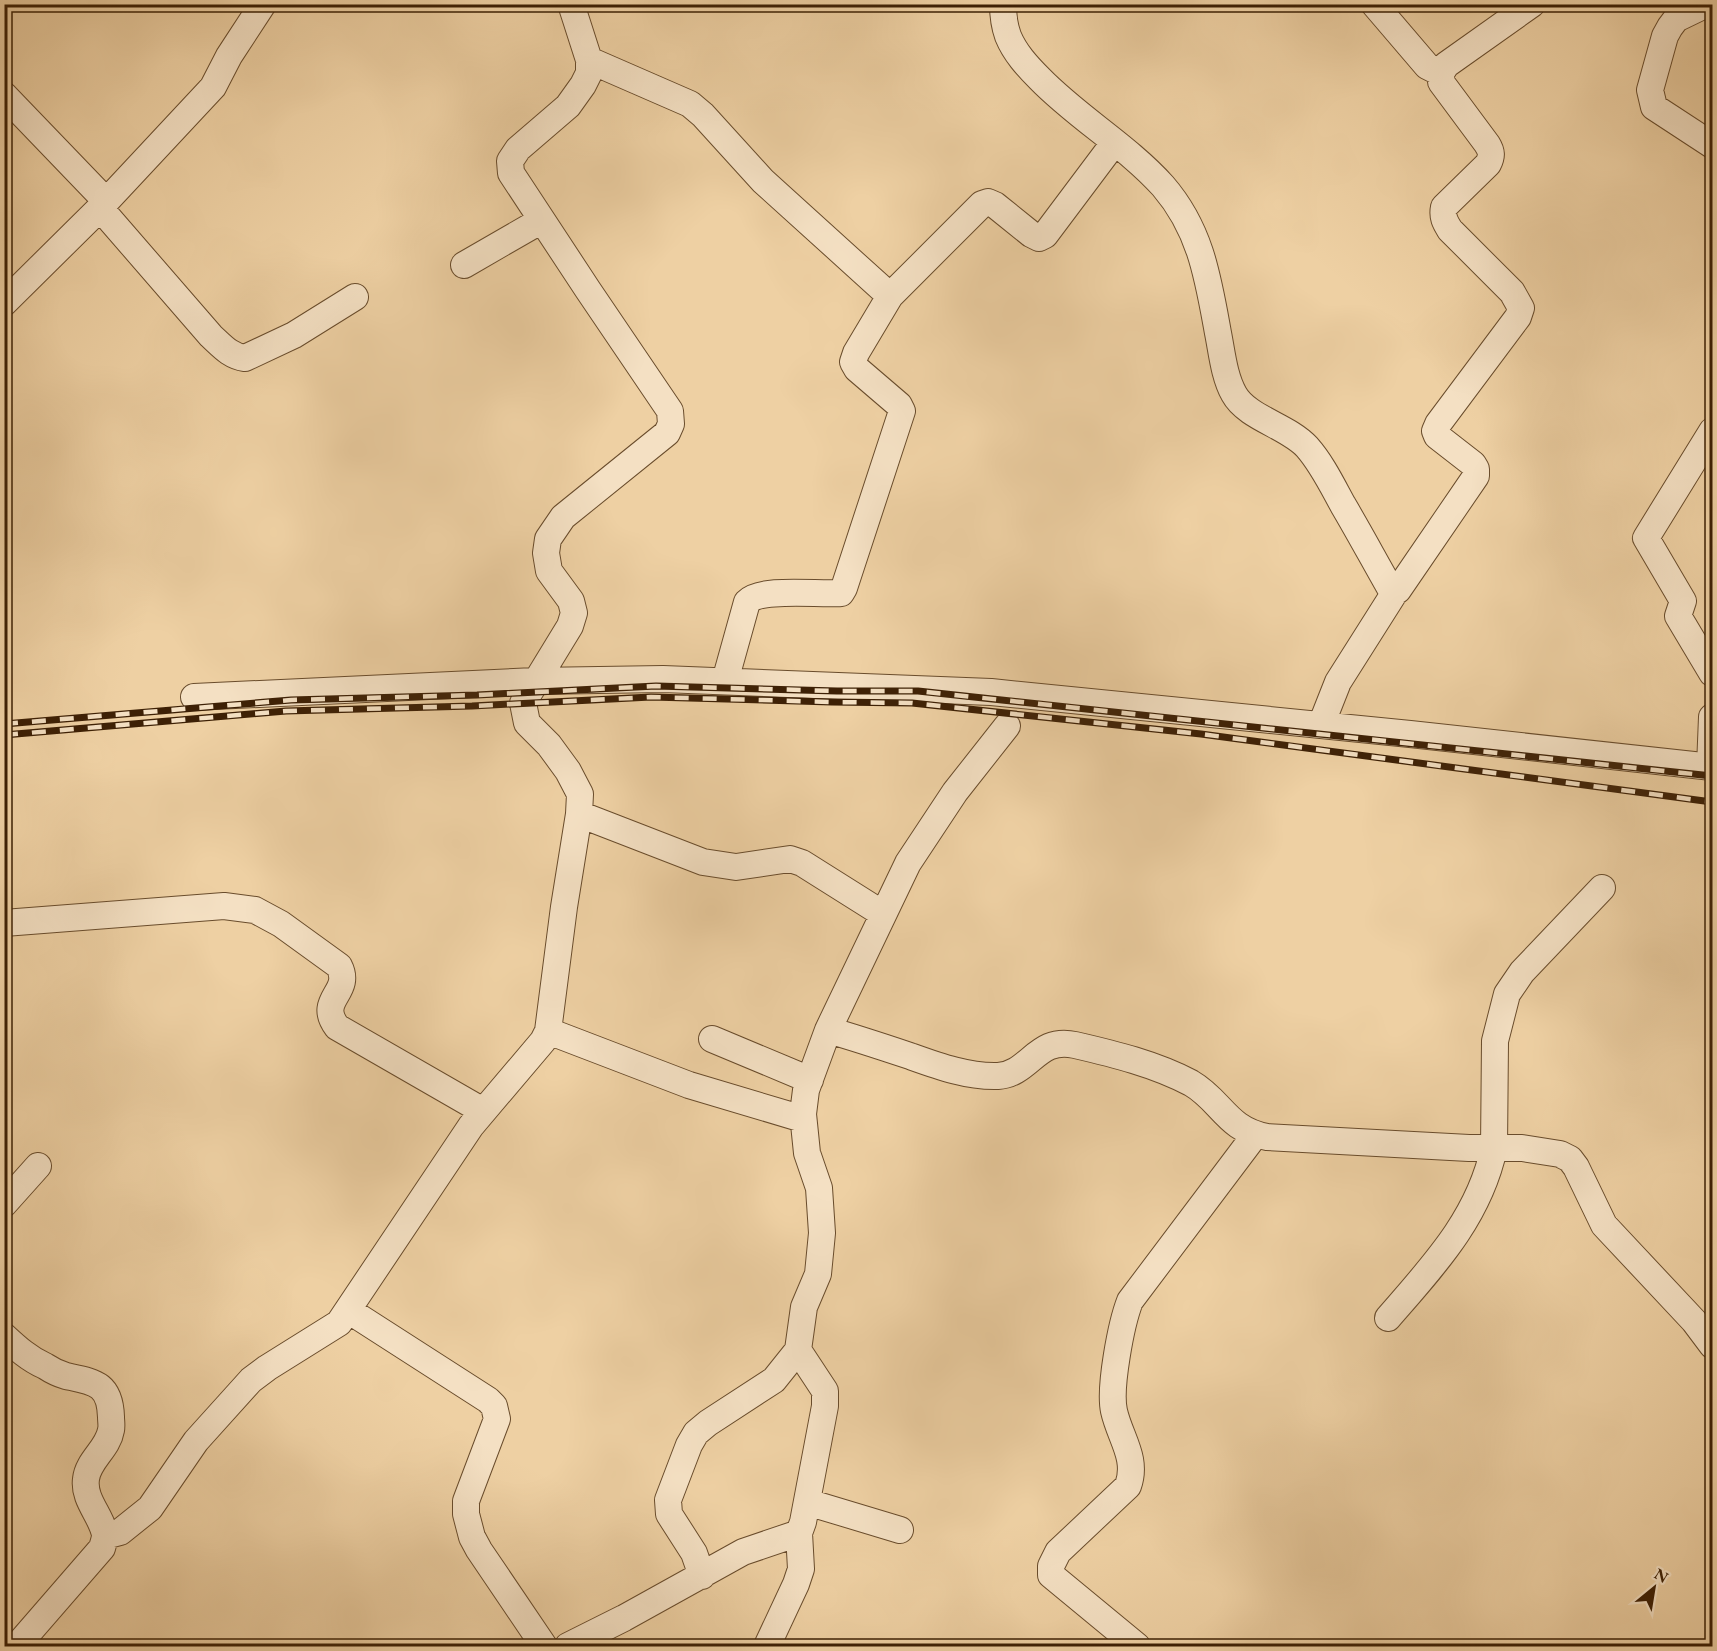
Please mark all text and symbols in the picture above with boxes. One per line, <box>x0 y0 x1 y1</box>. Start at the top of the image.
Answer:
north arrow <box>1624 1558 1684 1618</box>
text: N <box>1650 1563 1672 1588</box>

